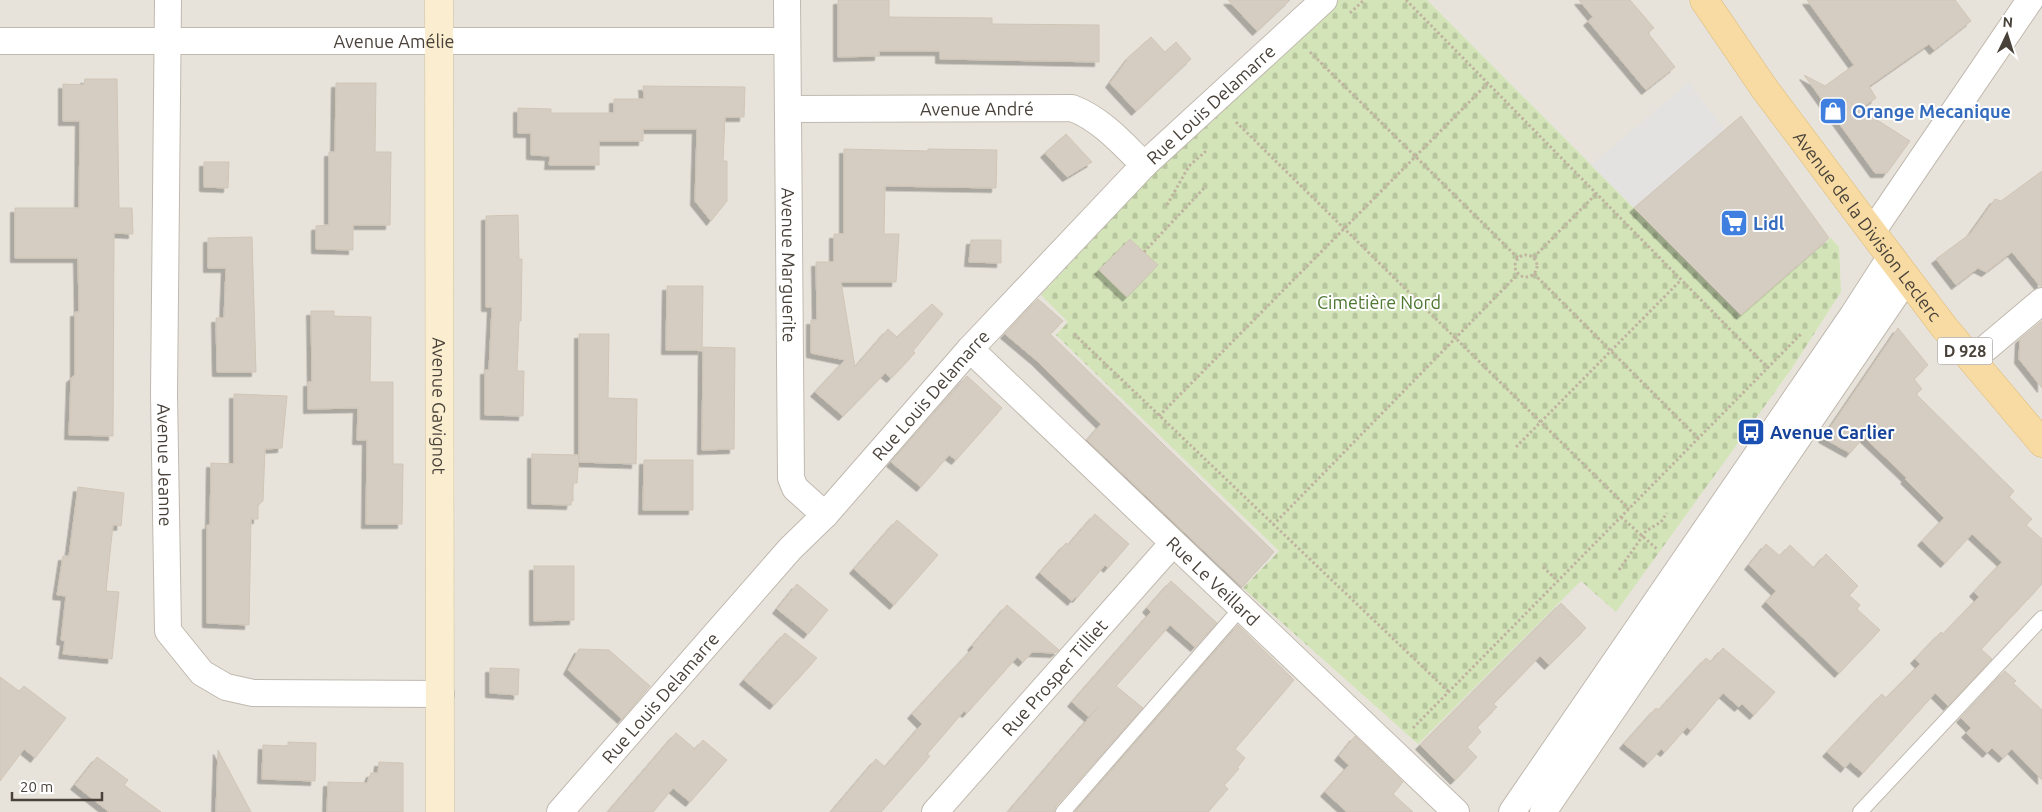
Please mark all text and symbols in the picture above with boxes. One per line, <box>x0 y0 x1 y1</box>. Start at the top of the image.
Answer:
north arrow <box>1982 10 2032 60</box>
text: N <box>2002 14 2014 30</box>
street label: Avenue Amélie <box>334 31 455 51</box>
street label: Rue Louis Delamarre <box>1142 40 1279 168</box>
shop icon: Orange Mecanique <box>1818 96 1848 126</box>
street label: Avenue André <box>920 98 1034 119</box>
place label: Orange Mecanique <box>1852 101 2011 121</box>
street label: Avenue de la Division Leclerc <box>1790 127 1946 325</box>
street label: Avenue Marguerite <box>779 187 800 343</box>
supermarket icon: Lidl <box>1719 208 1749 238</box>
place label: Lidl <box>1753 213 1785 233</box>
park label: Cimetière Nord <box>1317 292 1441 312</box>
street label: Rue Louis Delamarre <box>868 326 993 464</box>
street label: Avenue Gavignot <box>429 337 450 475</box>
road number: D 928 <box>1938 338 1992 364</box>
street label: Avenue Jeanne <box>154 403 176 527</box>
bus stop icon: Avenue Carlier <box>1736 417 1766 447</box>
place label: Avenue Carlier <box>1770 422 1895 442</box>
street label: Rue Le Veillard <box>1163 532 1264 629</box>
street label: Rue Prosper Tilliet <box>998 615 1111 739</box>
street label: Rue Louis Delamarre <box>598 628 723 767</box>
scale bar <box>12 770 102 802</box>
text: 20 m <box>20 778 53 795</box>

